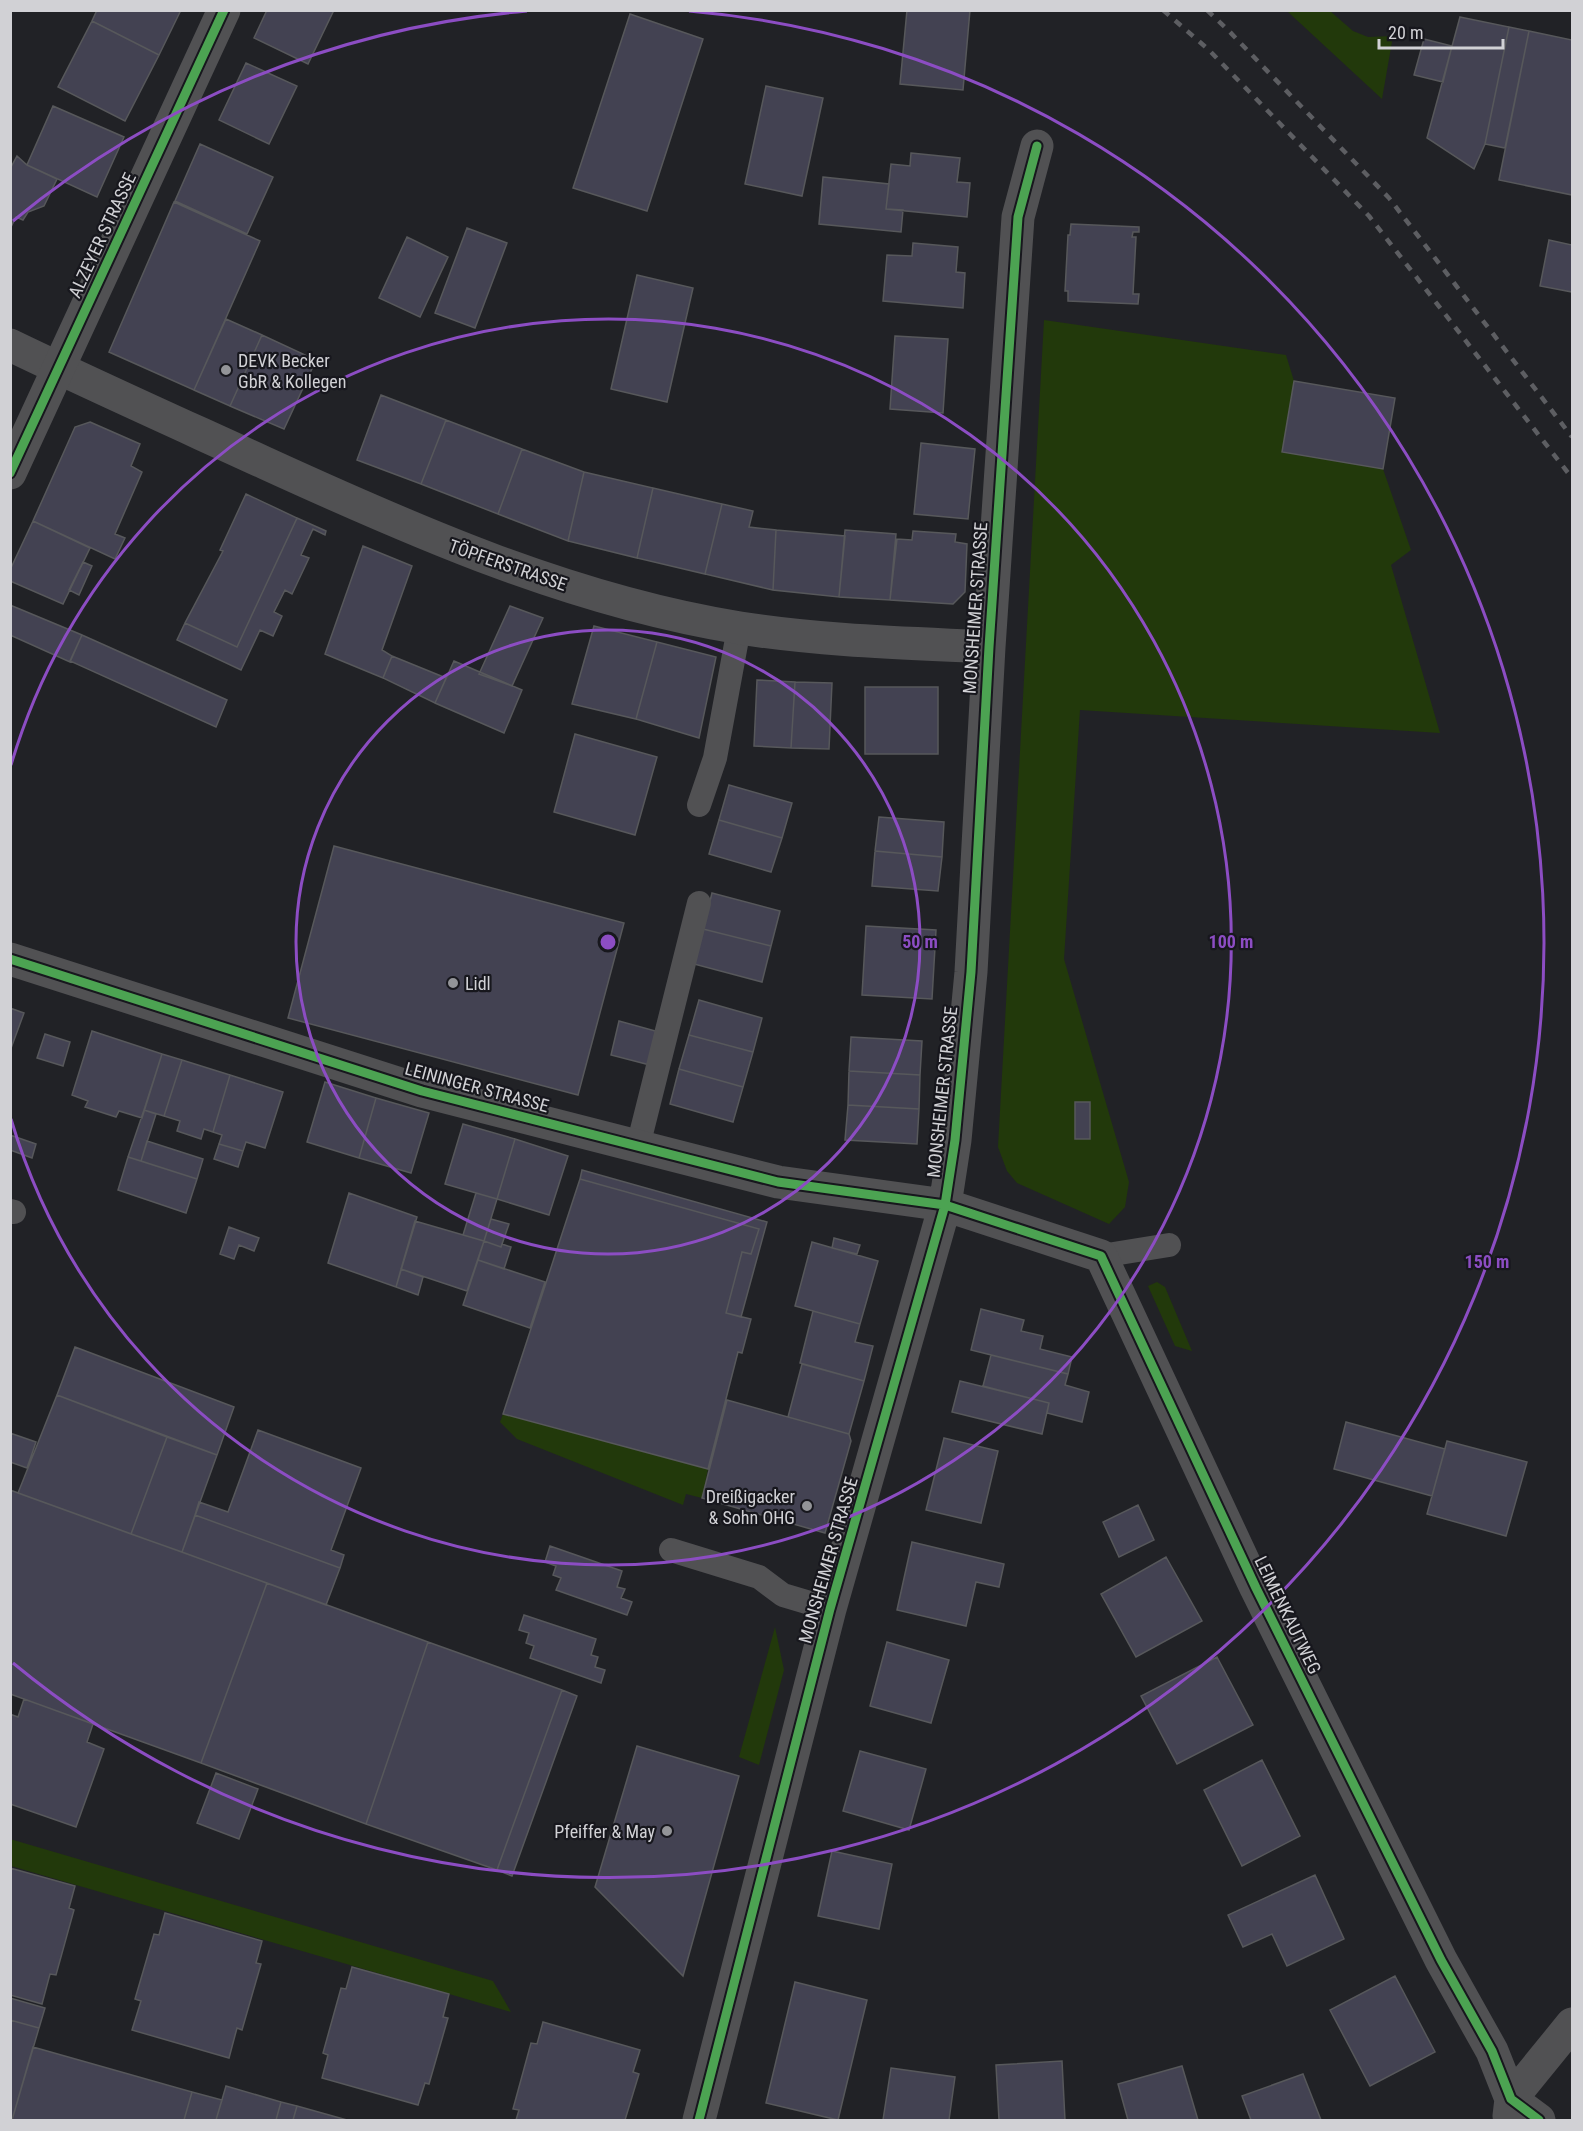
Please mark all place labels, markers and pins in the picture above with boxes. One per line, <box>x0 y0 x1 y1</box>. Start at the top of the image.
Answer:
place label: DEVK Becker GbR & Kollegen <box>238 350 346 392</box>
marker: DEVK Becker GbR & Kollegen <box>219 363 233 377</box>
centre of rings <box>598 932 618 952</box>
place label: Lidl <box>465 973 491 994</box>
marker: Lidl <box>446 976 460 990</box>
place label: Dreißigacker & Sohn OHG <box>706 1486 796 1528</box>
marker: Dreißigacker & Sohn OHG <box>800 1499 814 1513</box>
place label: Pfeiffer & May <box>554 1821 655 1842</box>
marker: Pfeiffer & May <box>660 1824 674 1838</box>

